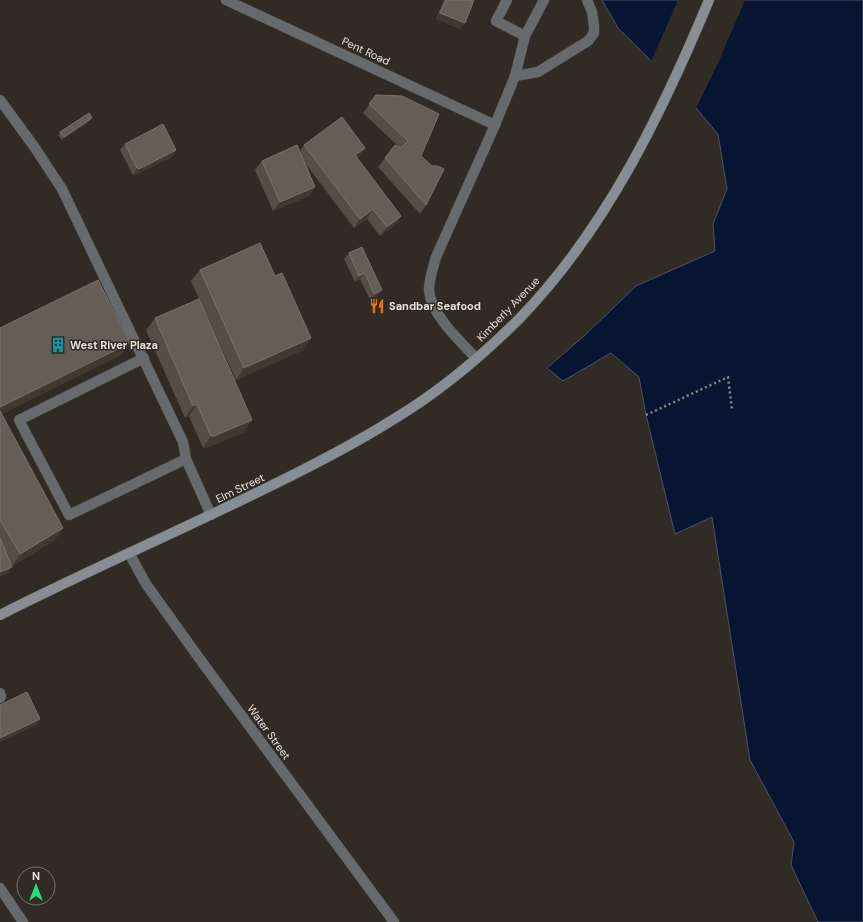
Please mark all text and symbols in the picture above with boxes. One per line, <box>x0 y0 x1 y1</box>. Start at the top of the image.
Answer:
street label: Pent Road <box>340 34 392 68</box>
street label: Kimberly Avenue <box>473 274 543 344</box>
restaurant icon: Sandbar Seafood <box>368 297 386 315</box>
place label: Sandbar Seafood <box>389 299 481 313</box>
building icon: West River Plaza <box>49 336 67 354</box>
place label: West River Plaza <box>70 338 158 352</box>
street label: Elm Street <box>213 470 267 506</box>
street label: Water Street <box>244 702 294 762</box>
north arrow <box>16 866 56 906</box>
text: N <box>32 869 40 883</box>

